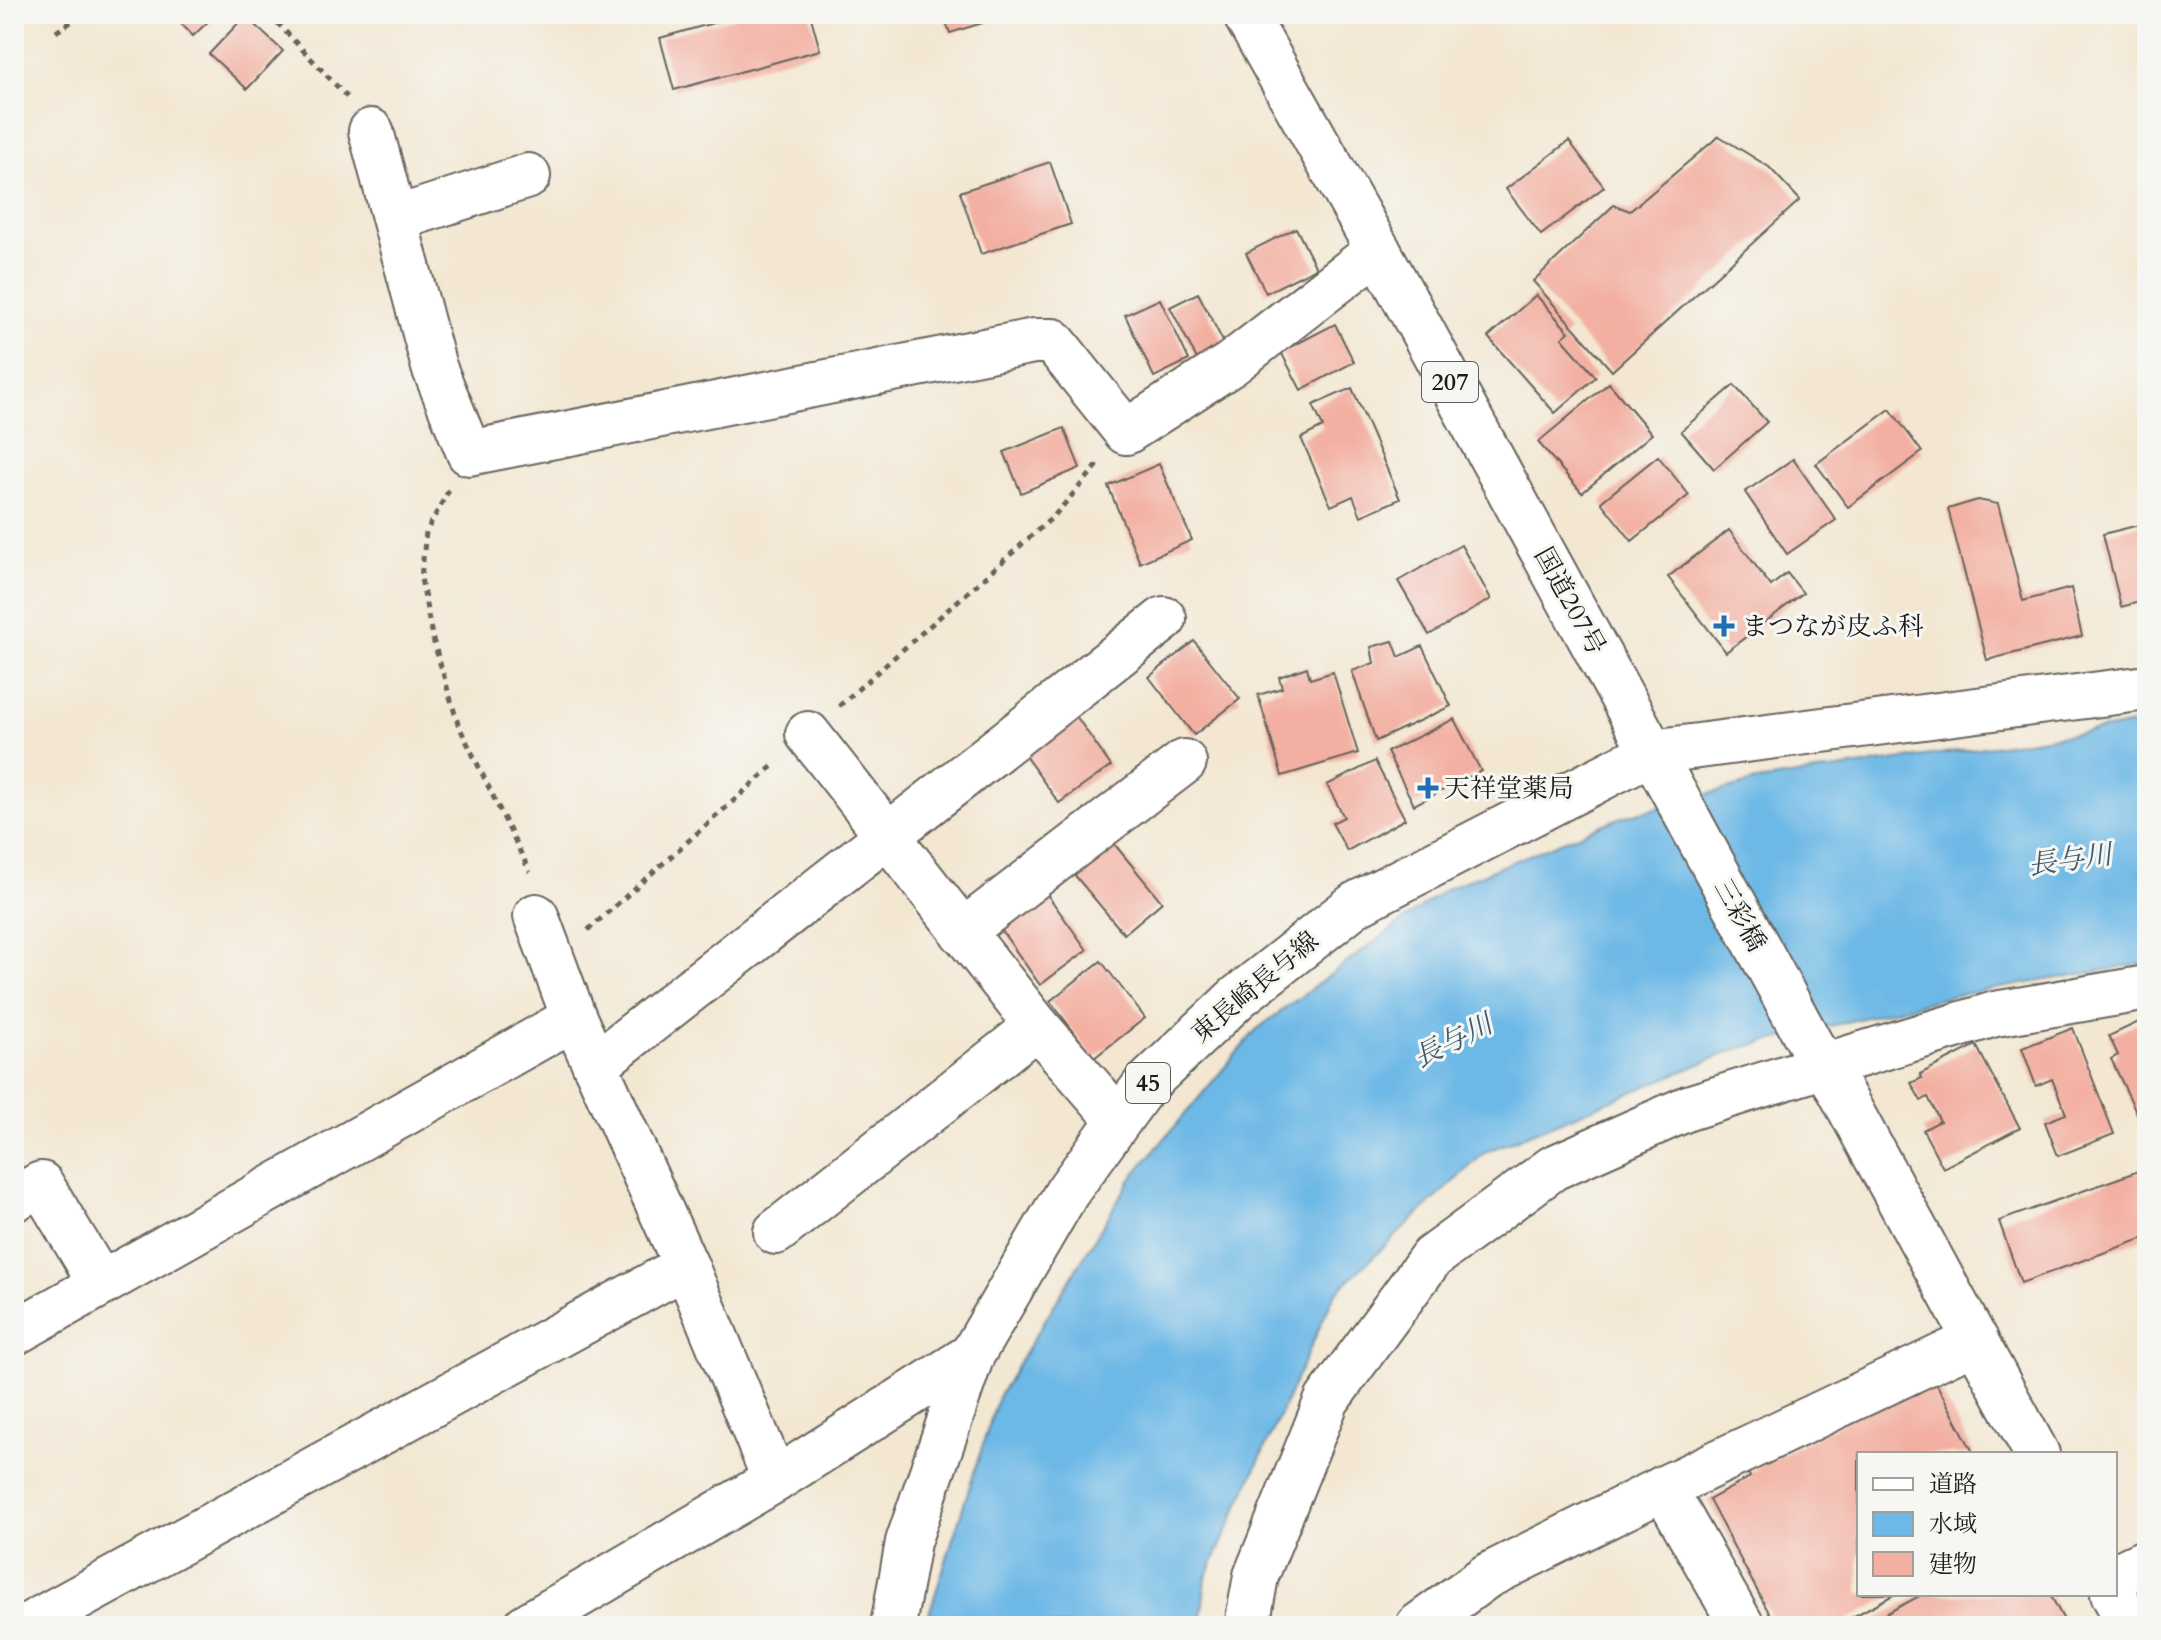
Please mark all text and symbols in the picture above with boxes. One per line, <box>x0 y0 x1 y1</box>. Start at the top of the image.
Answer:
road number: 207 <box>1422 362 1478 402</box>
street label: 国道207号 <box>1526 541 1614 661</box>
place label: まつなが皮ふ科 <box>1742 609 1924 644</box>
marker: まつなが皮ふ科 <box>1713 615 1735 637</box>
place label: 天祥堂薬局 <box>1444 771 1574 806</box>
marker: 天祥堂薬局 <box>1419 779 1437 797</box>
water label: 長与川 <box>2026 835 2117 885</box>
street label: 三彩橋 <box>1706 872 1774 958</box>
street label: 東長崎長与線 <box>1184 923 1326 1051</box>
water label: 長与川 <box>1407 1004 1502 1077</box>
road number: 45 <box>1126 1063 1170 1103</box>
legend <box>1857 1452 2117 1596</box>
text: 道路 <box>1929 1468 1977 1501</box>
text: 水域 <box>1929 1508 1977 1541</box>
text: 建物 <box>1929 1548 1977 1581</box>

